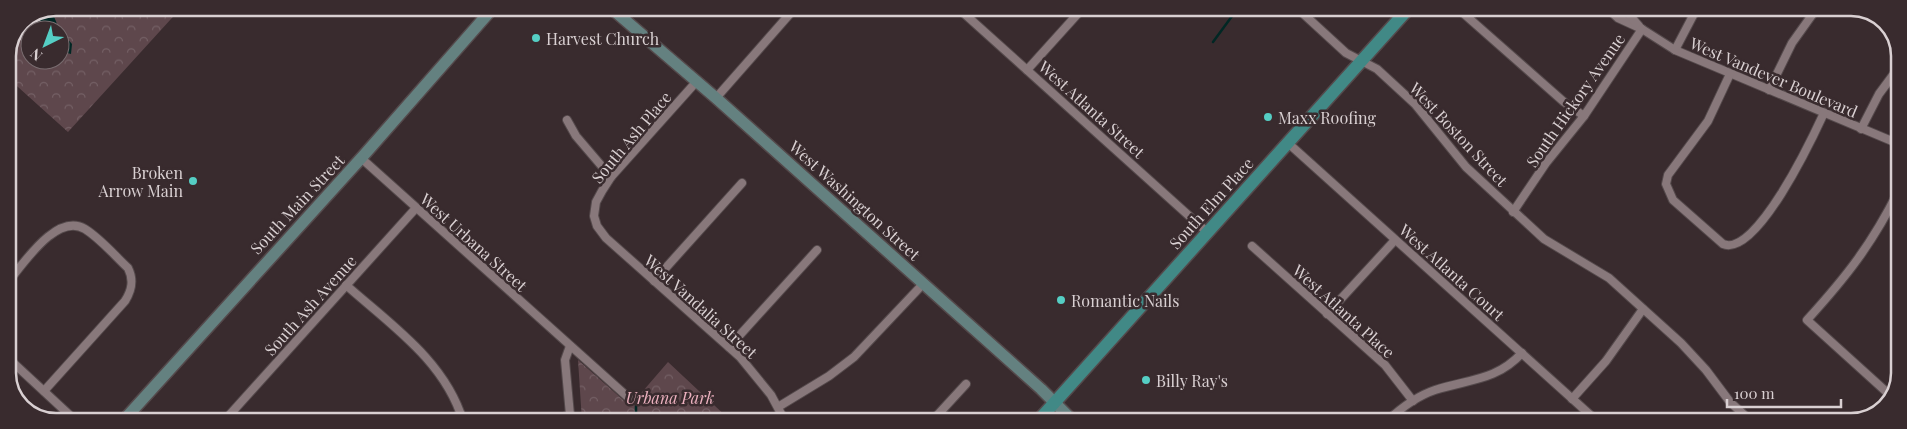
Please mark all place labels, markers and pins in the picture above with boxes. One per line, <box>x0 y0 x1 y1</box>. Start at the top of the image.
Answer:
place label: Harvest Church <box>546 28 660 49</box>
marker: Harvest Church <box>530 32 542 44</box>
place label: Maxx Roofing <box>1278 107 1376 128</box>
marker: Maxx Roofing <box>1262 111 1274 123</box>
place label: Broken Arrow Main <box>97 162 183 201</box>
marker: Broken Arrow Main <box>187 175 199 187</box>
place label: Romantic Nails <box>1071 290 1179 311</box>
marker: Romantic Nails <box>1055 294 1067 306</box>
place label: Billy Ray's <box>1156 370 1228 391</box>
marker: Billy Ray's <box>1140 374 1152 386</box>

